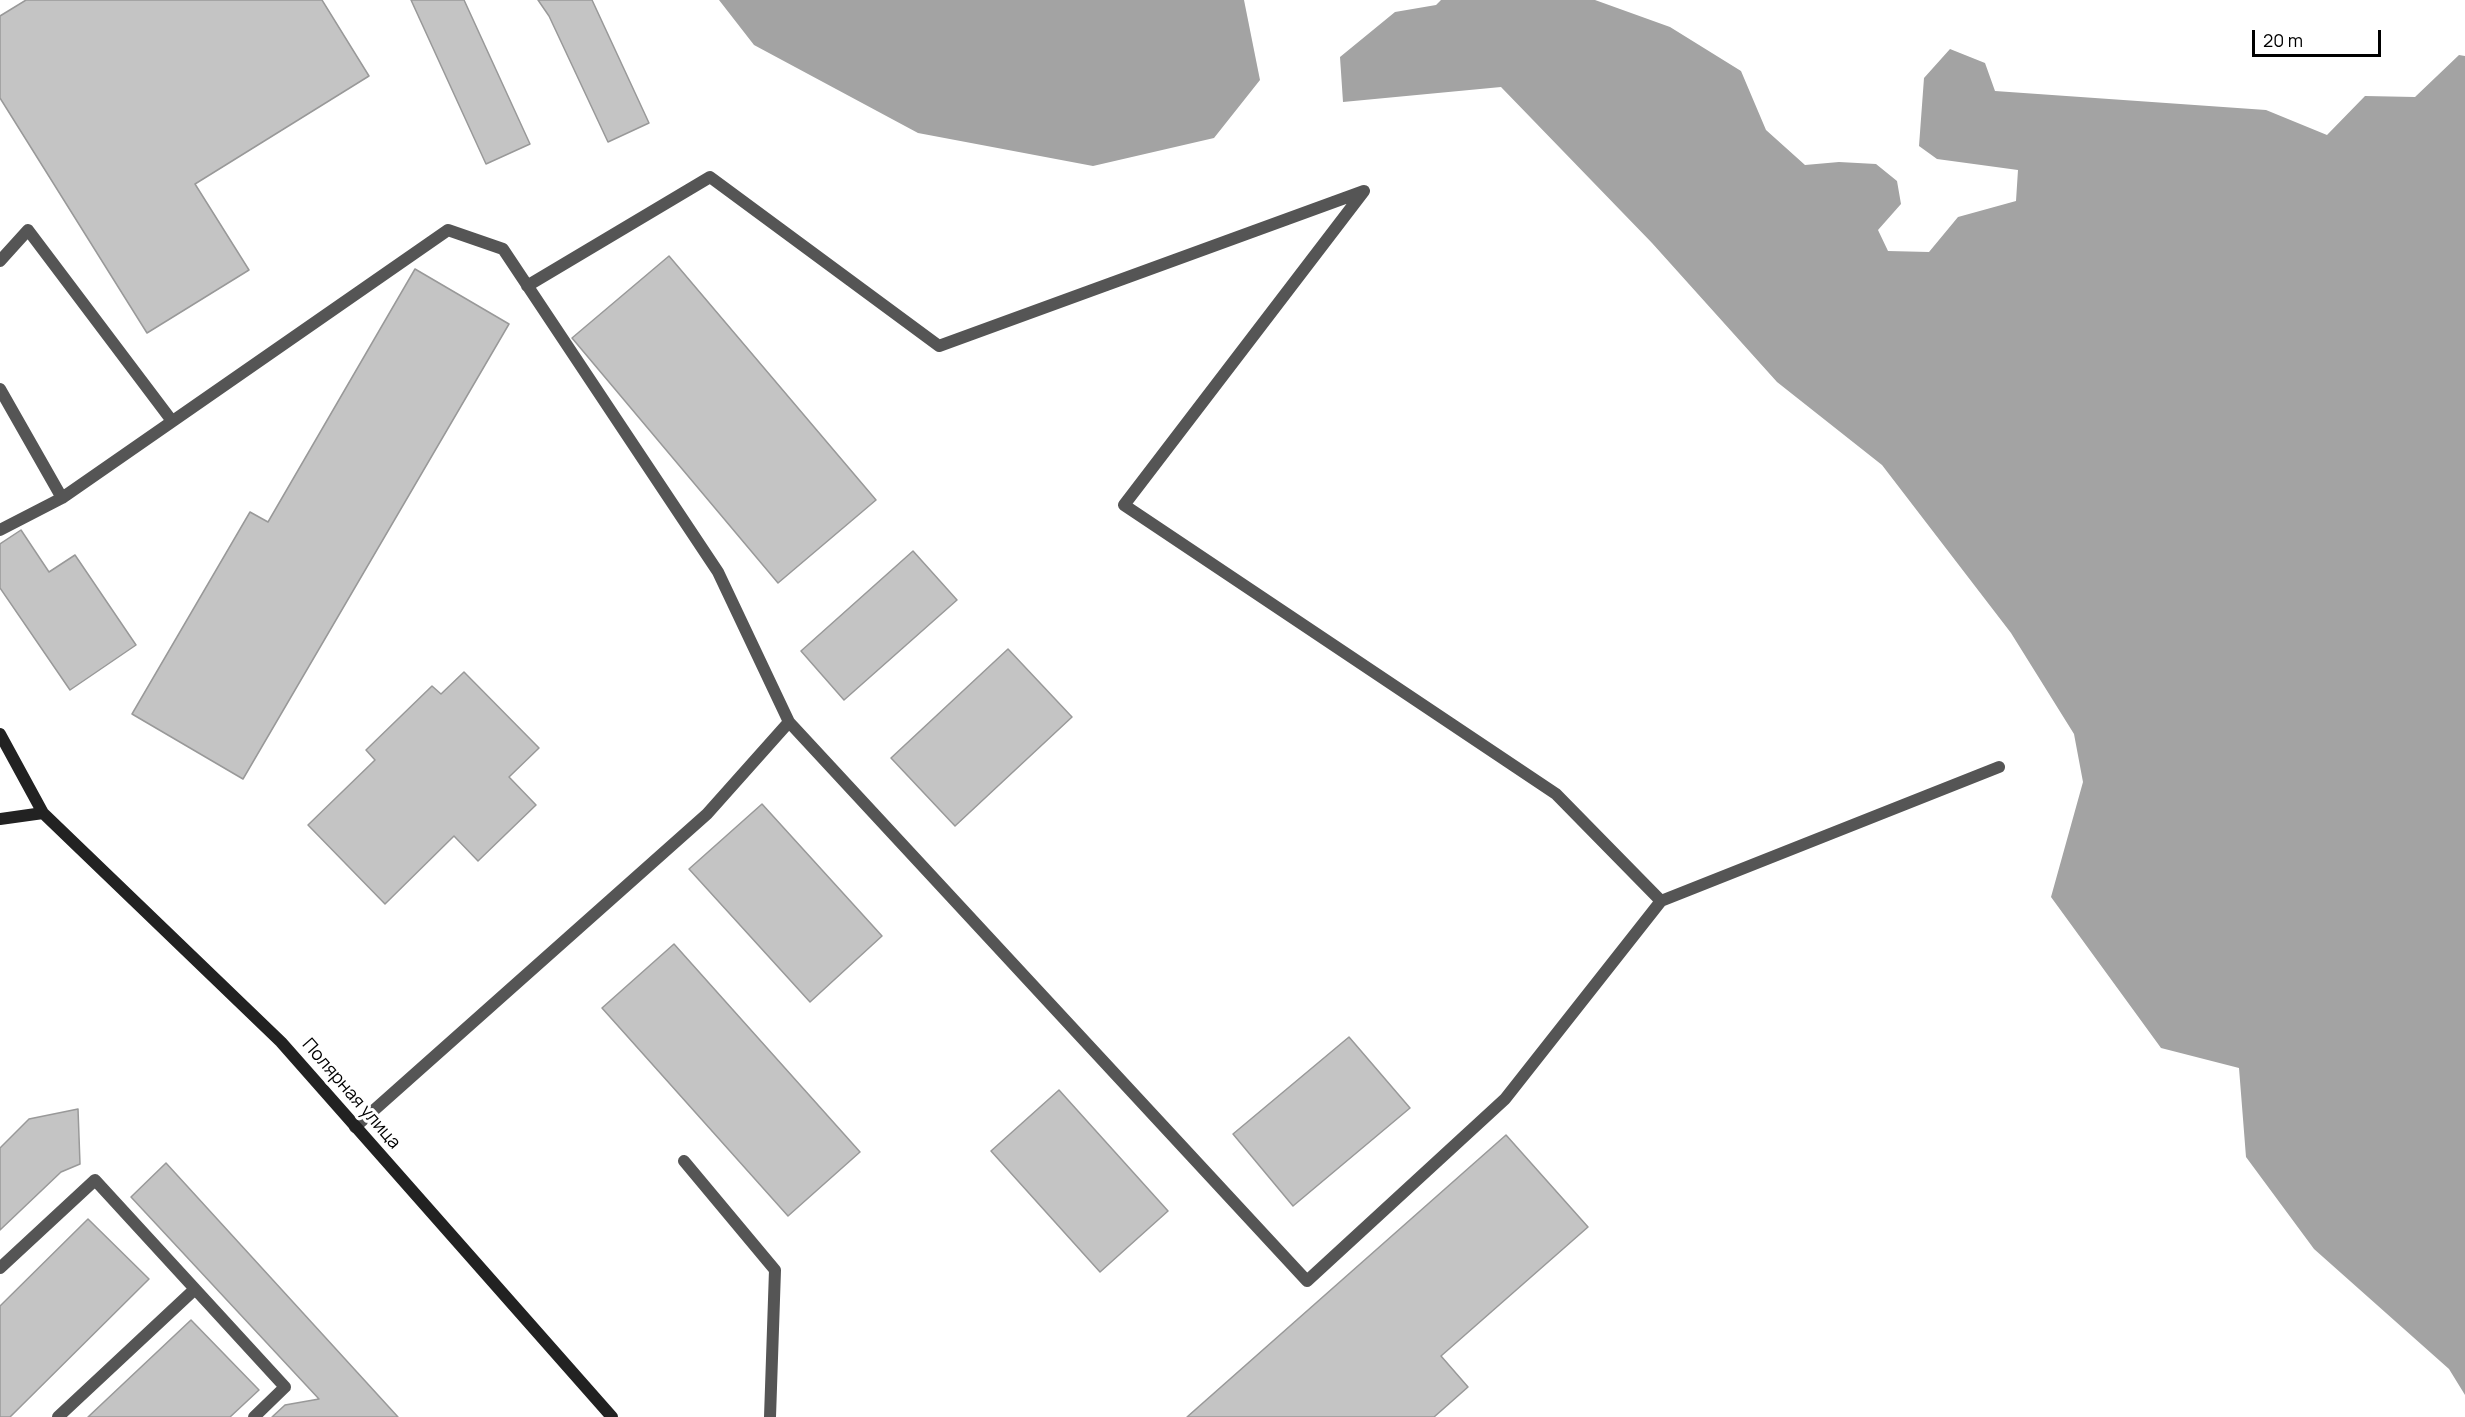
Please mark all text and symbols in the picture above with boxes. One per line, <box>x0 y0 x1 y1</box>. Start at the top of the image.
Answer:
scale bar <box>2255 18 2384 56</box>
text: 20 m <box>2263 28 2303 52</box>
street label: Полярная улица <box>297 1034 405 1154</box>

